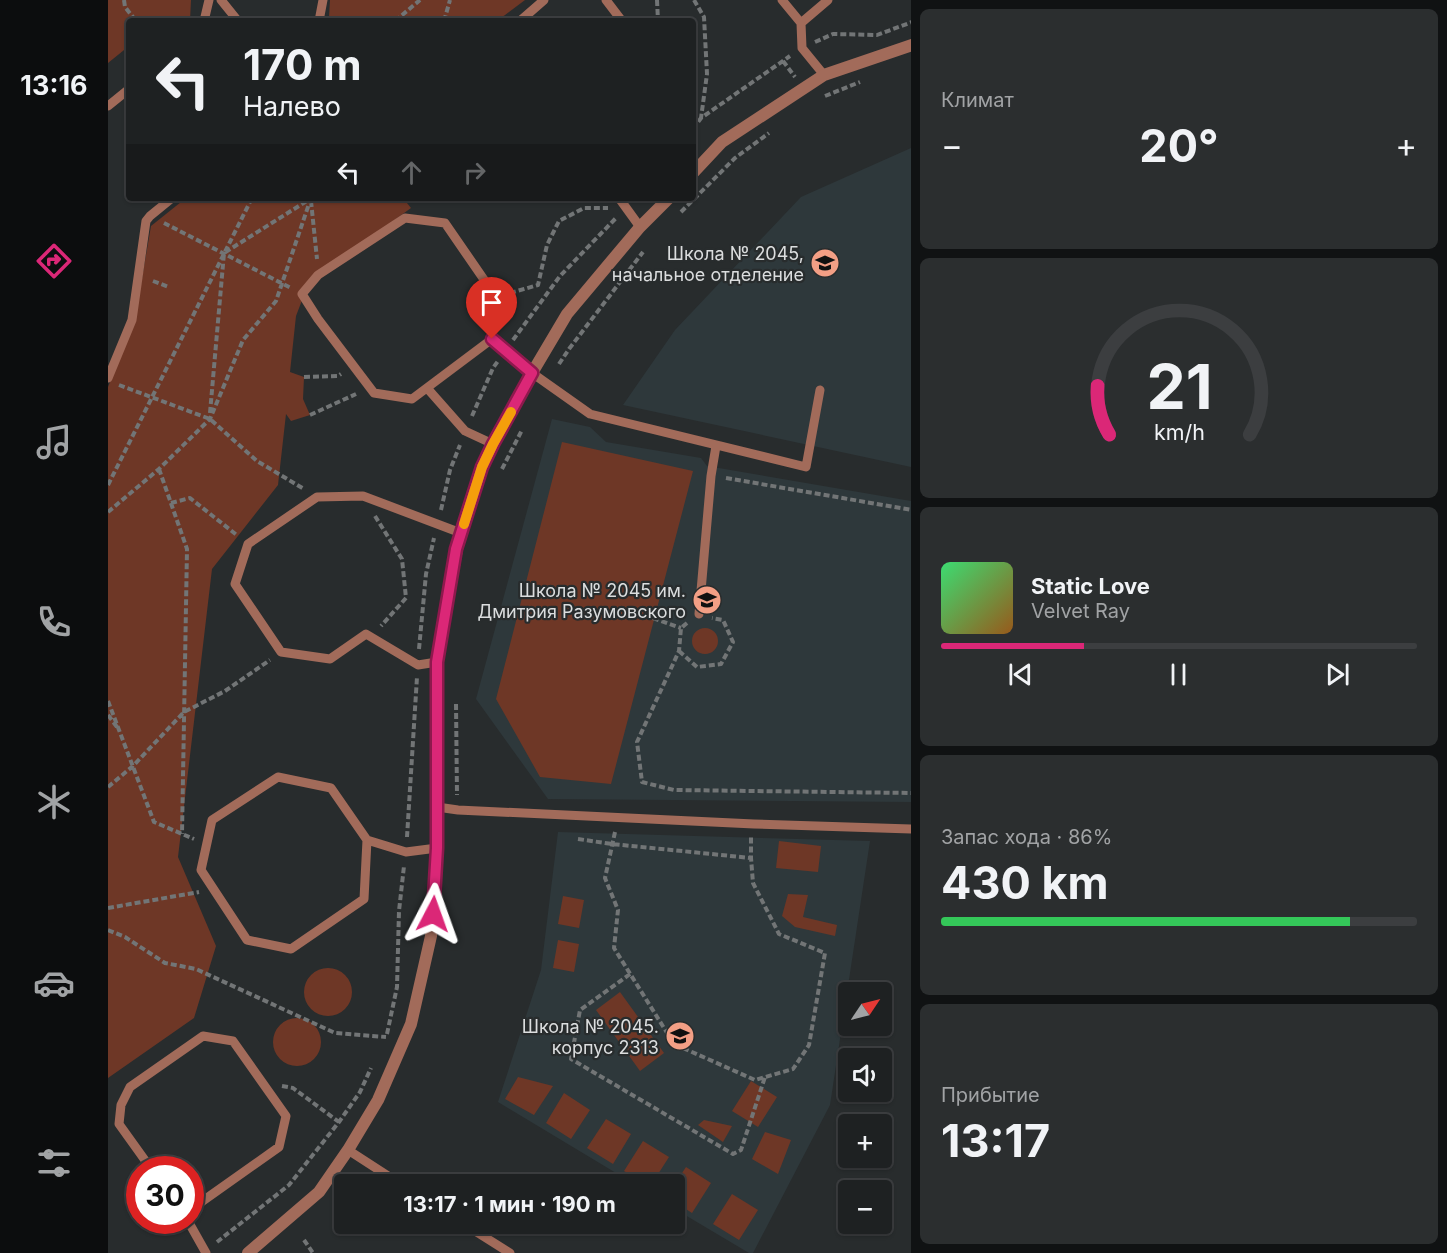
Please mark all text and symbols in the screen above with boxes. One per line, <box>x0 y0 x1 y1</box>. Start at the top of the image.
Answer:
text: 170 m <box>243 39 361 90</box>
icon: left <box>144 42 222 120</box>
text: 13:16 <box>20 69 88 102</box>
text: Климат <box>941 88 1014 112</box>
text: Налево <box>243 90 341 123</box>
text: 20° <box>1139 118 1219 173</box>
text: − <box>941 125 963 165</box>
text: + <box>1395 125 1417 165</box>
icon: left <box>332 156 365 189</box>
icon: ahead <box>395 156 428 189</box>
icon: right <box>458 156 491 189</box>
icon: directions <box>33 240 75 282</box>
place label: Школа № 2045, начальное отделение <box>612 243 804 285</box>
school or university icon: Школа № 2045, начальное отделение <box>809 247 841 279</box>
pin <box>466 277 517 339</box>
icon: arrive <box>475 286 508 319</box>
text: 21 <box>1146 349 1212 424</box>
text: km/h <box>1154 419 1204 445</box>
icon: music <box>33 421 75 463</box>
text: Static Love <box>1031 573 1150 599</box>
place label: Школа № 2045 им. Дмитрия Разумовского <box>477 580 686 622</box>
school or university icon: Школа № 2045 им. Дмитрия Разумовского <box>691 584 723 616</box>
text: Velvet Ray <box>1031 599 1130 623</box>
icon: phone <box>33 601 75 643</box>
icon: previous <box>1004 658 1037 691</box>
icon: pause <box>1162 658 1195 691</box>
icon: next <box>1321 658 1354 691</box>
icon: climate <box>33 781 75 823</box>
text: Запас хода · 86% <box>941 825 1112 849</box>
text: 430 km <box>941 855 1109 910</box>
position arrow <box>401 882 465 946</box>
icon: car <box>33 962 75 1004</box>
north arrow <box>838 982 892 1036</box>
map controls <box>838 982 892 1234</box>
place label: Школа № 2045. корпус 2313 <box>522 1016 659 1058</box>
school or university icon: Школа № 2045. корпус 2313 <box>664 1020 696 1052</box>
button: sound <box>838 1048 892 1102</box>
text: Прибытие <box>941 1083 1040 1107</box>
text: 13:17 <box>941 1113 1050 1168</box>
button: + <box>838 1114 892 1168</box>
icon: filters <box>33 1142 75 1184</box>
speed limit sign: 30 <box>126 1156 204 1234</box>
button: − <box>838 1180 892 1234</box>
text: 13:17 · 1 мин · 190 m <box>403 1191 616 1217</box>

